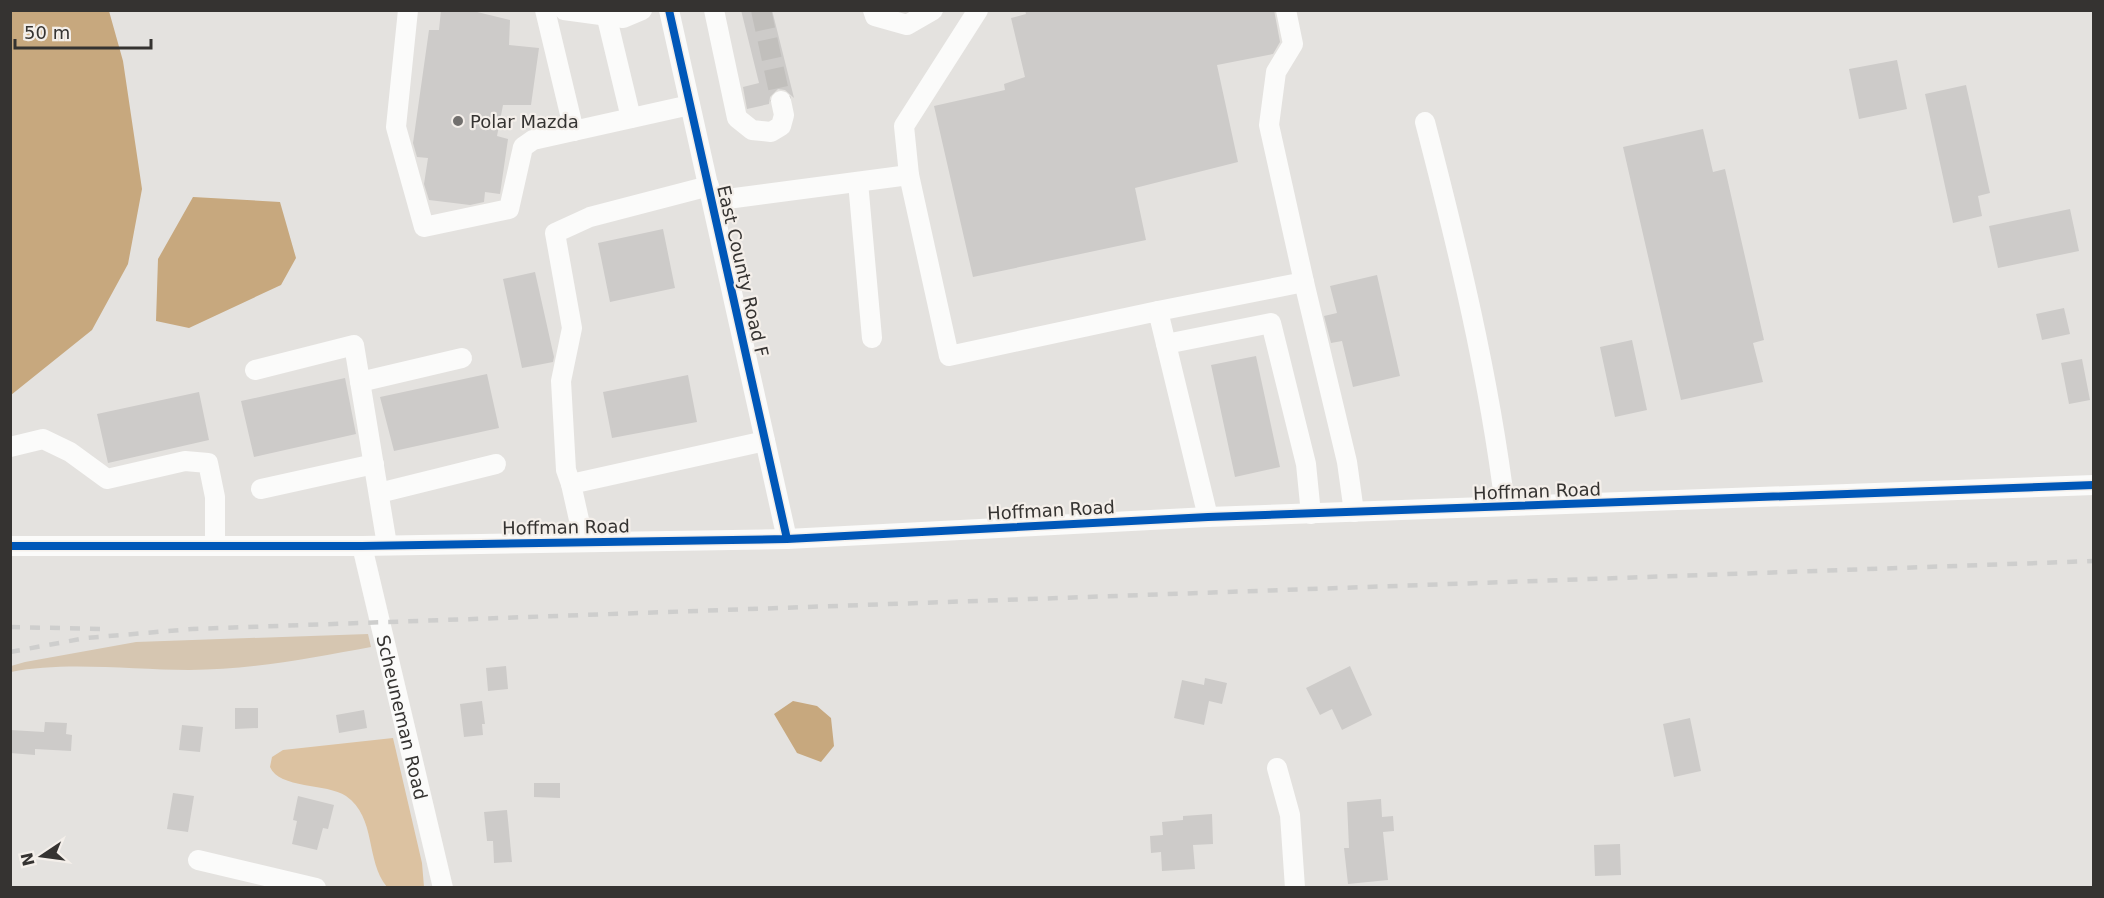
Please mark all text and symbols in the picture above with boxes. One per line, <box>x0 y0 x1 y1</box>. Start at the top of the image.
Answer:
scale bar <box>15 12 152 50</box>
text: 50 m <box>24 22 70 43</box>
place label: Polar Mazda <box>470 111 579 132</box>
marker: Polar Mazda <box>451 114 465 128</box>
street label: East County Road F <box>713 183 773 359</box>
street label: Hoffman Road <box>1473 478 1601 504</box>
street label: Hoffman Road <box>987 496 1115 524</box>
street label: Hoffman Road <box>502 515 630 539</box>
street label: Scheuneman Road <box>373 633 432 802</box>
north arrow <box>12 826 72 886</box>
text: N <box>17 851 39 868</box>

